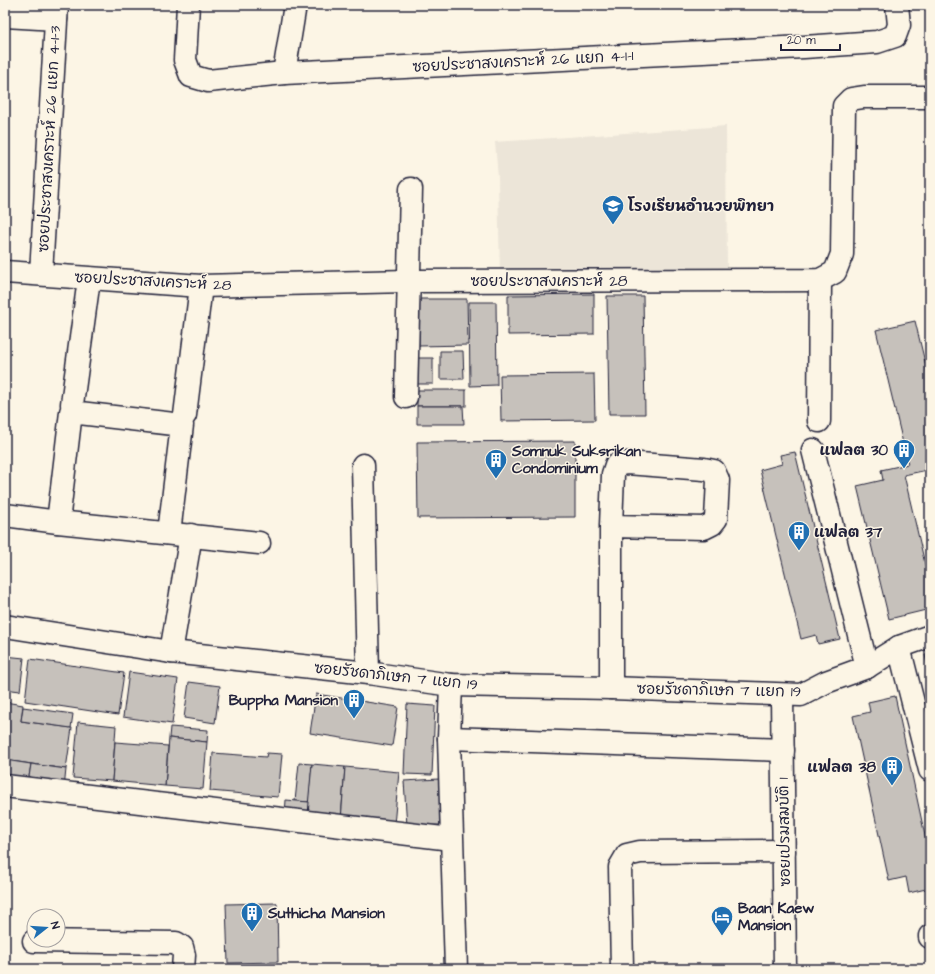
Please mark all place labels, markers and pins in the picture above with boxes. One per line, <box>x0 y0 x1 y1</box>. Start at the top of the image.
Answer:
school or university icon: โรงเรียนอำนวยพิทยา <box>600 193 626 226</box>
place label: โรงเรียนอำนวยพิทยา <box>627 196 774 217</box>
building icon: แฟลต 30 <box>891 437 917 470</box>
place label: แฟลต 30 <box>820 440 889 461</box>
place label: Somnuk Suksrikan Condominium <box>511 441 641 479</box>
building icon: Somnuk Suksrikan Condominium <box>483 447 509 480</box>
building icon: แฟลต 37 <box>786 519 812 552</box>
place label: แฟลต 37 <box>814 522 883 543</box>
building icon: Buppha Mansion <box>341 687 367 720</box>
place label: Buppha Mansion <box>229 690 338 711</box>
building icon: แฟลต 38 <box>879 754 905 787</box>
place label: แฟลต 38 <box>807 757 876 778</box>
place label: Baan Kaew Mansion <box>738 898 814 936</box>
building icon: Suthicha Mansion <box>239 900 265 933</box>
place label: Suthicha Mansion <box>267 903 385 924</box>
hotel icon: Baan Kaew Mansion <box>709 904 735 937</box>

